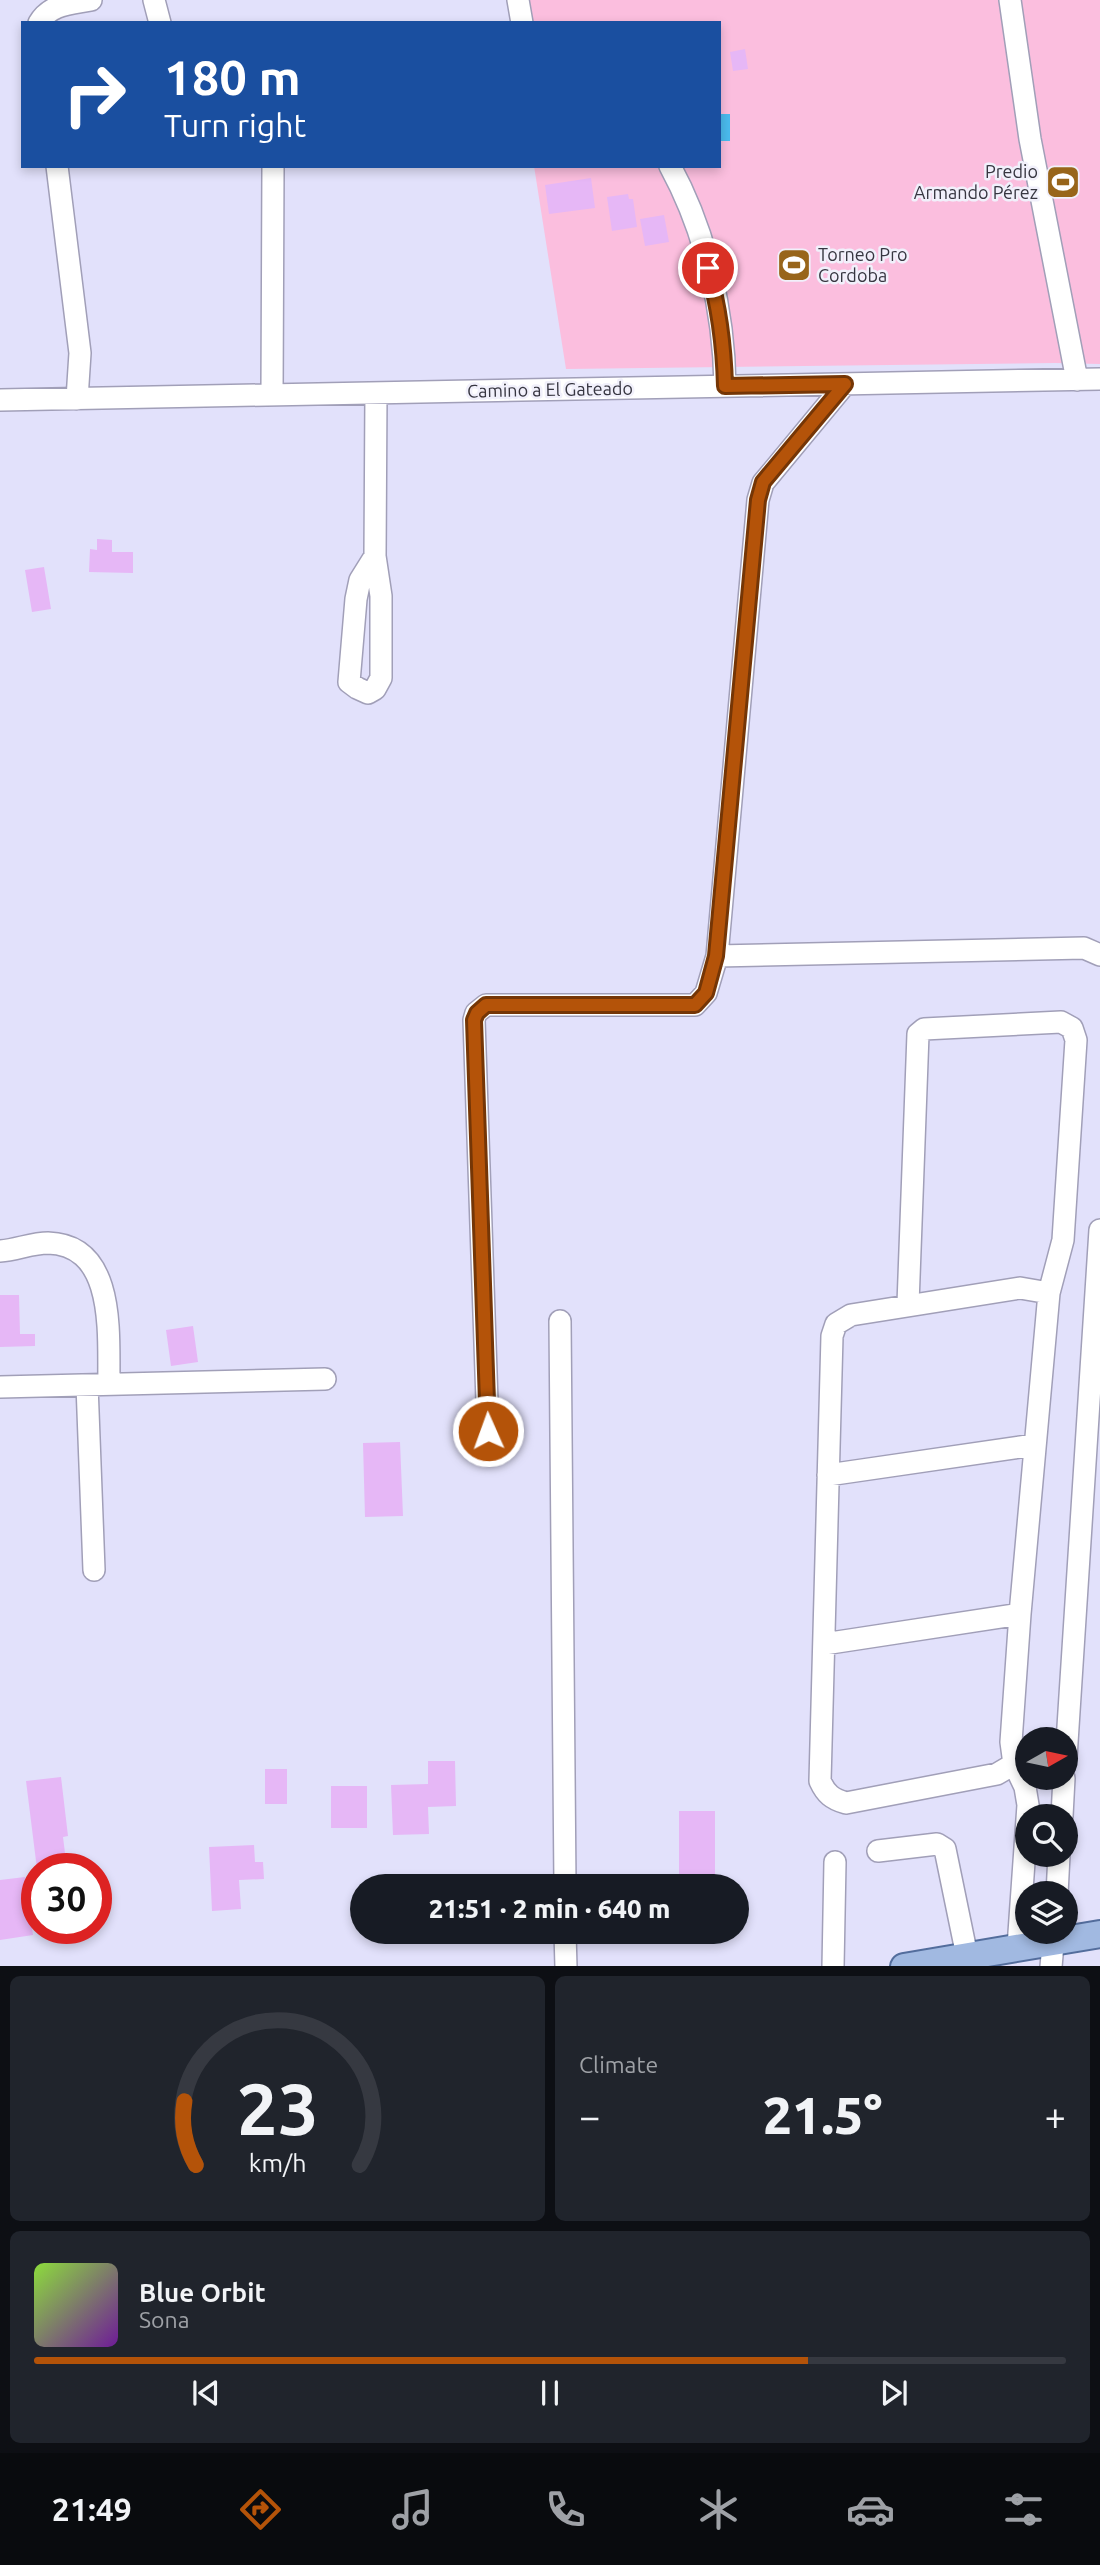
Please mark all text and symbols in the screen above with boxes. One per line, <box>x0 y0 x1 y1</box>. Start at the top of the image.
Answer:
icon: right <box>49 49 140 140</box>
text: 180 m <box>164 49 301 104</box>
text: Turn right <box>164 107 306 143</box>
place label: Predio Armando Pérez <box>914 161 1038 202</box>
sports icon: Predio Armando Pérez <box>1044 163 1082 201</box>
pin <box>678 238 738 298</box>
place label: Torneo Pro Cordoba <box>818 244 907 285</box>
sports icon: Torneo Pro Cordoba <box>775 246 813 284</box>
icon: arrive <box>689 249 727 287</box>
street label: Camino a El Gateado <box>467 378 633 400</box>
position arrow <box>451 1394 525 1468</box>
north arrow <box>1015 1727 1078 1790</box>
map controls <box>1015 1727 1078 1944</box>
button: search <box>1015 1804 1078 1867</box>
speed limit sign: 30 <box>21 1853 112 1944</box>
button: layers <box>1015 1881 1078 1944</box>
text: 21:51 · 2 min · 640 m <box>429 1894 670 1923</box>
text: Climate <box>579 2052 658 2077</box>
text: 23 <box>236 2067 319 2149</box>
text: 21.5° <box>763 2086 882 2144</box>
text: − <box>579 2095 600 2137</box>
text: + <box>1045 2095 1066 2137</box>
text: km/h <box>249 2148 306 2176</box>
text: Blue Orbit <box>139 2278 266 2307</box>
text: Sona <box>139 2307 189 2332</box>
icon: previous <box>187 2374 225 2412</box>
icon: pause <box>531 2374 569 2412</box>
icon: next <box>875 2374 913 2412</box>
icon: directions <box>236 2485 285 2534</box>
icon: music <box>388 2485 437 2534</box>
icon: phone <box>541 2485 590 2534</box>
icon: climate <box>694 2485 743 2534</box>
icon: car <box>846 2485 895 2534</box>
icon: filters <box>999 2485 1048 2534</box>
text: 21:49 <box>52 2491 132 2527</box>

